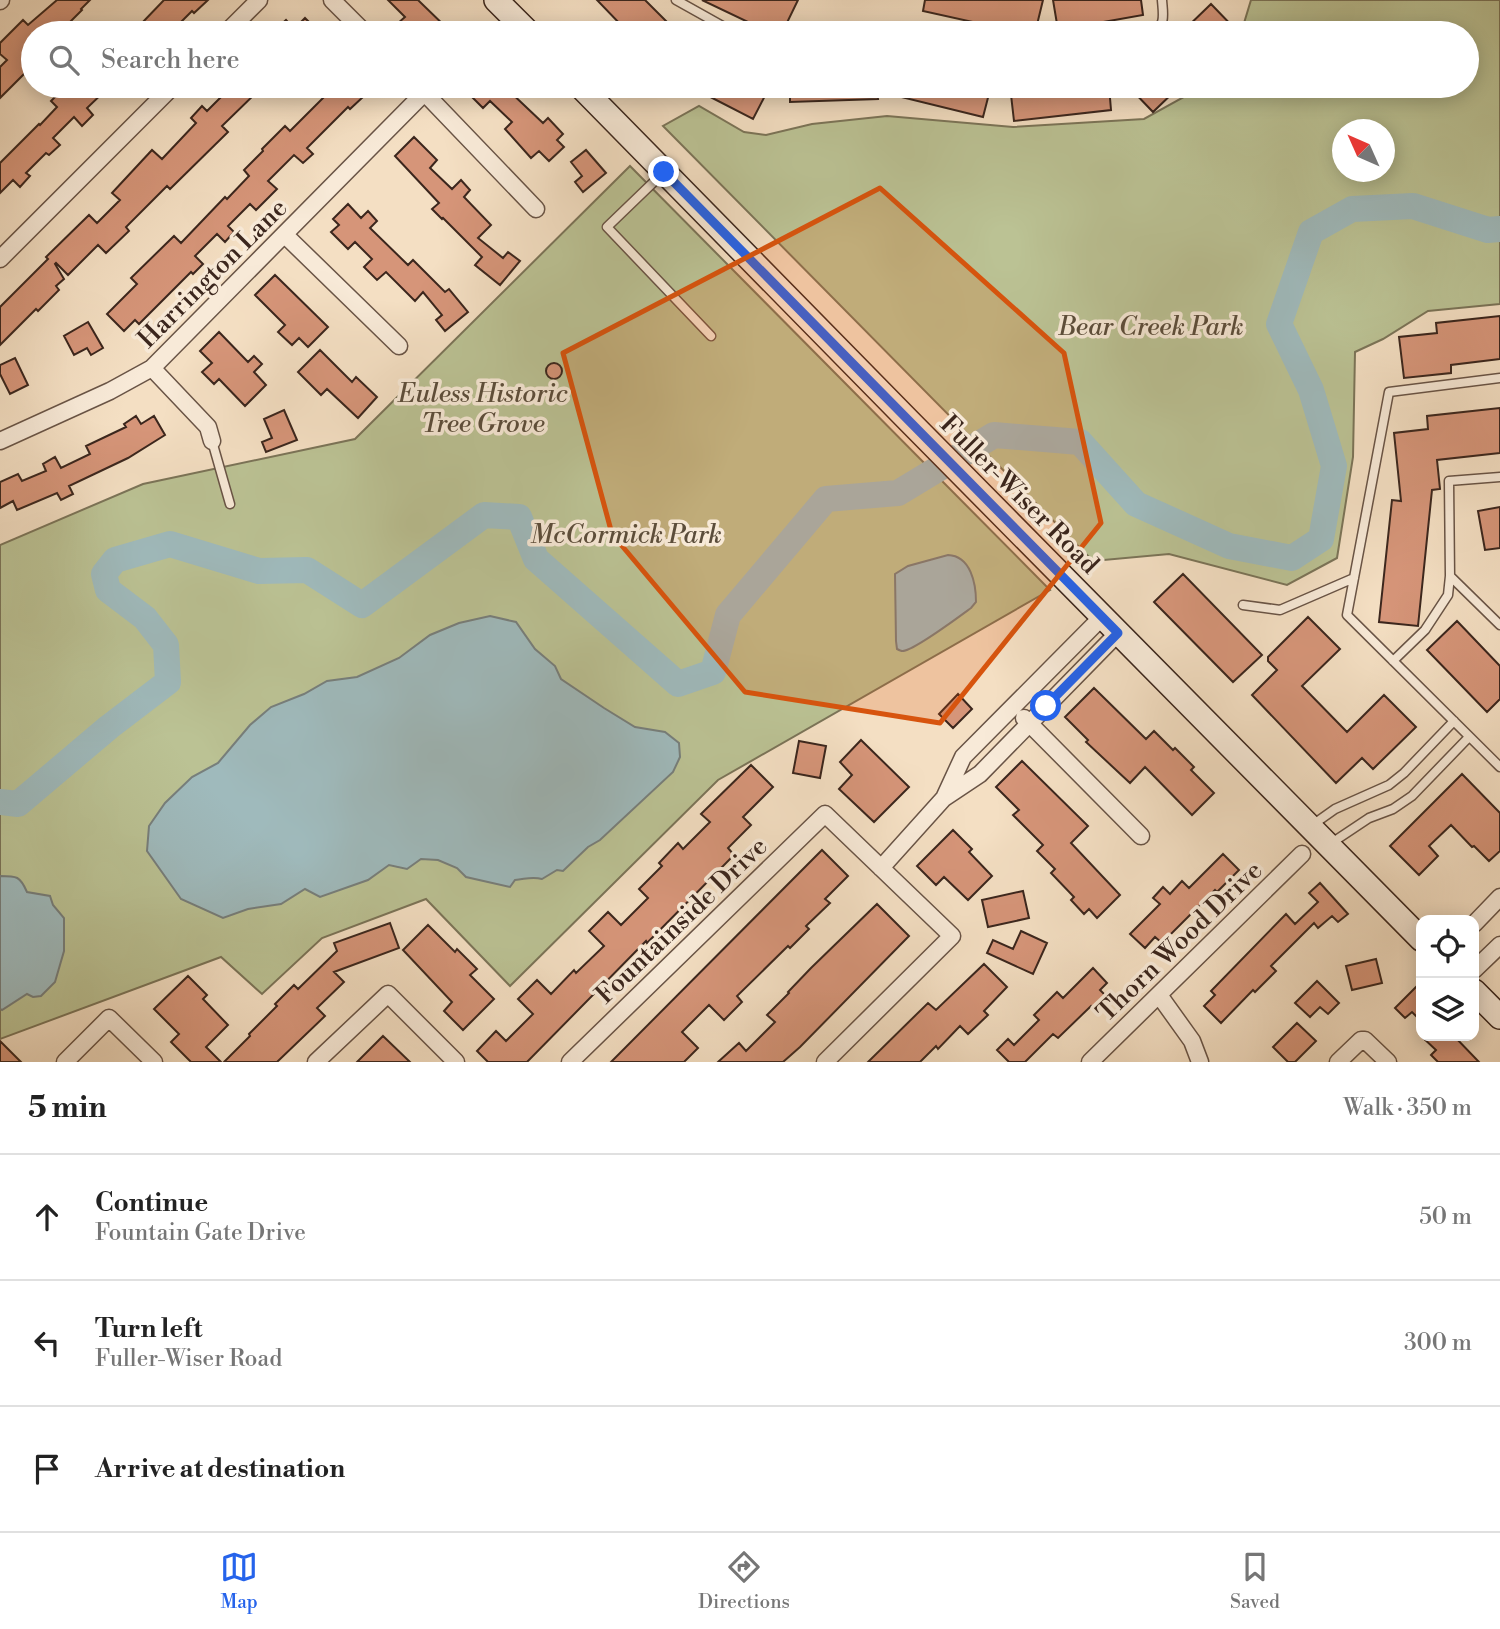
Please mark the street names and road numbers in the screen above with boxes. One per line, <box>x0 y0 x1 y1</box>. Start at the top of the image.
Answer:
street label: Harrington Lane <box>131 192 294 355</box>
street label: Fuller-Wiser Road <box>933 409 1106 581</box>
street label: Fountainside Drive <box>589 831 774 1011</box>
street label: Thorn Wood Drive <box>1090 855 1269 1029</box>

